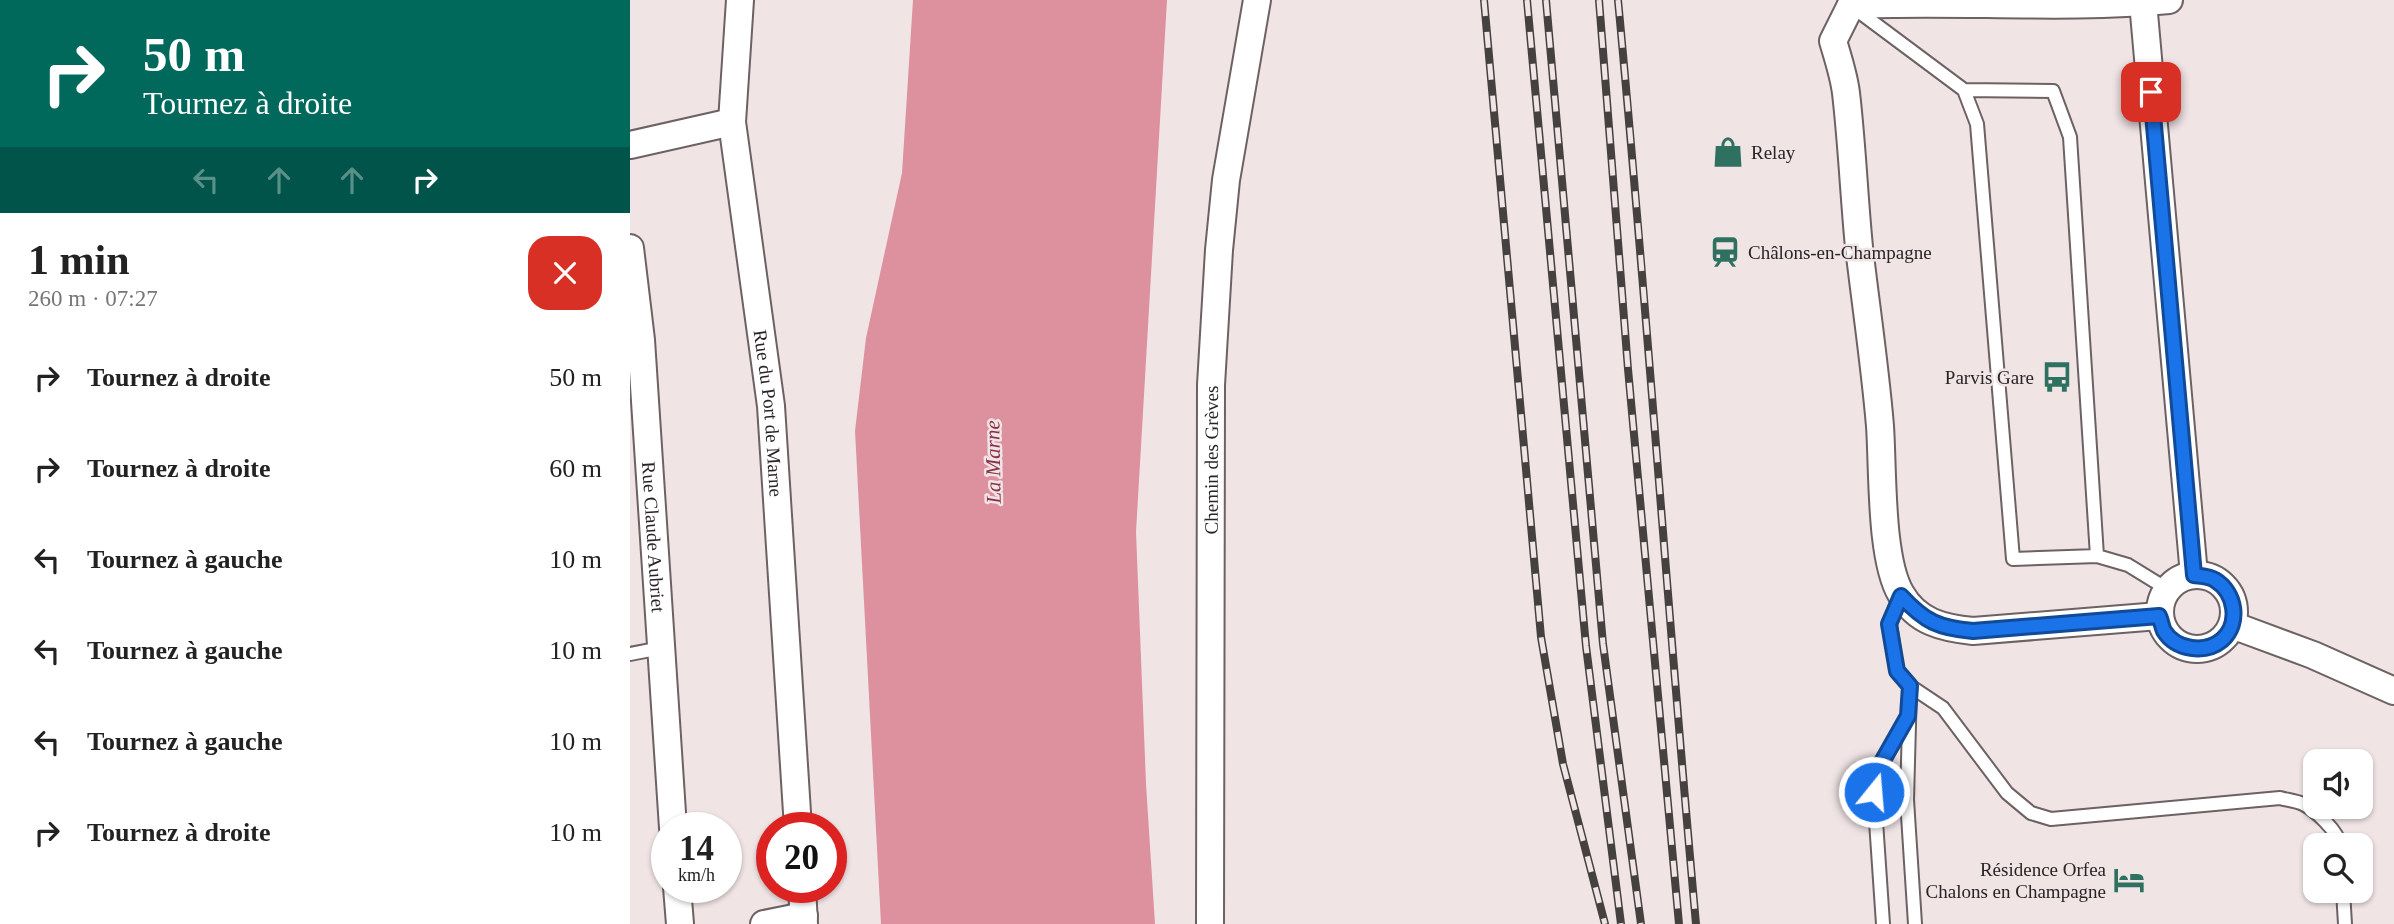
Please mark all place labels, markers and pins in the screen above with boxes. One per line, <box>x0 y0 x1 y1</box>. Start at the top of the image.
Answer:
pin <box>2121 62 2181 122</box>
shop icon: Relay <box>1711 135 1745 169</box>
place label: Relay <box>1751 142 1796 163</box>
station icon: Châlons-en-Champagne <box>1708 235 1742 269</box>
place label: Châlons-en-Champagne <box>1748 242 1932 263</box>
bus stop icon: Parvis Gare <box>2040 360 2074 394</box>
place label: Parvis Gare <box>1945 367 2034 388</box>
place label: Résidence Orfea Chalons en Champagne <box>1926 859 2107 902</box>
hotel icon: Résidence Orfea Chalons en Champagne <box>2112 863 2146 897</box>

